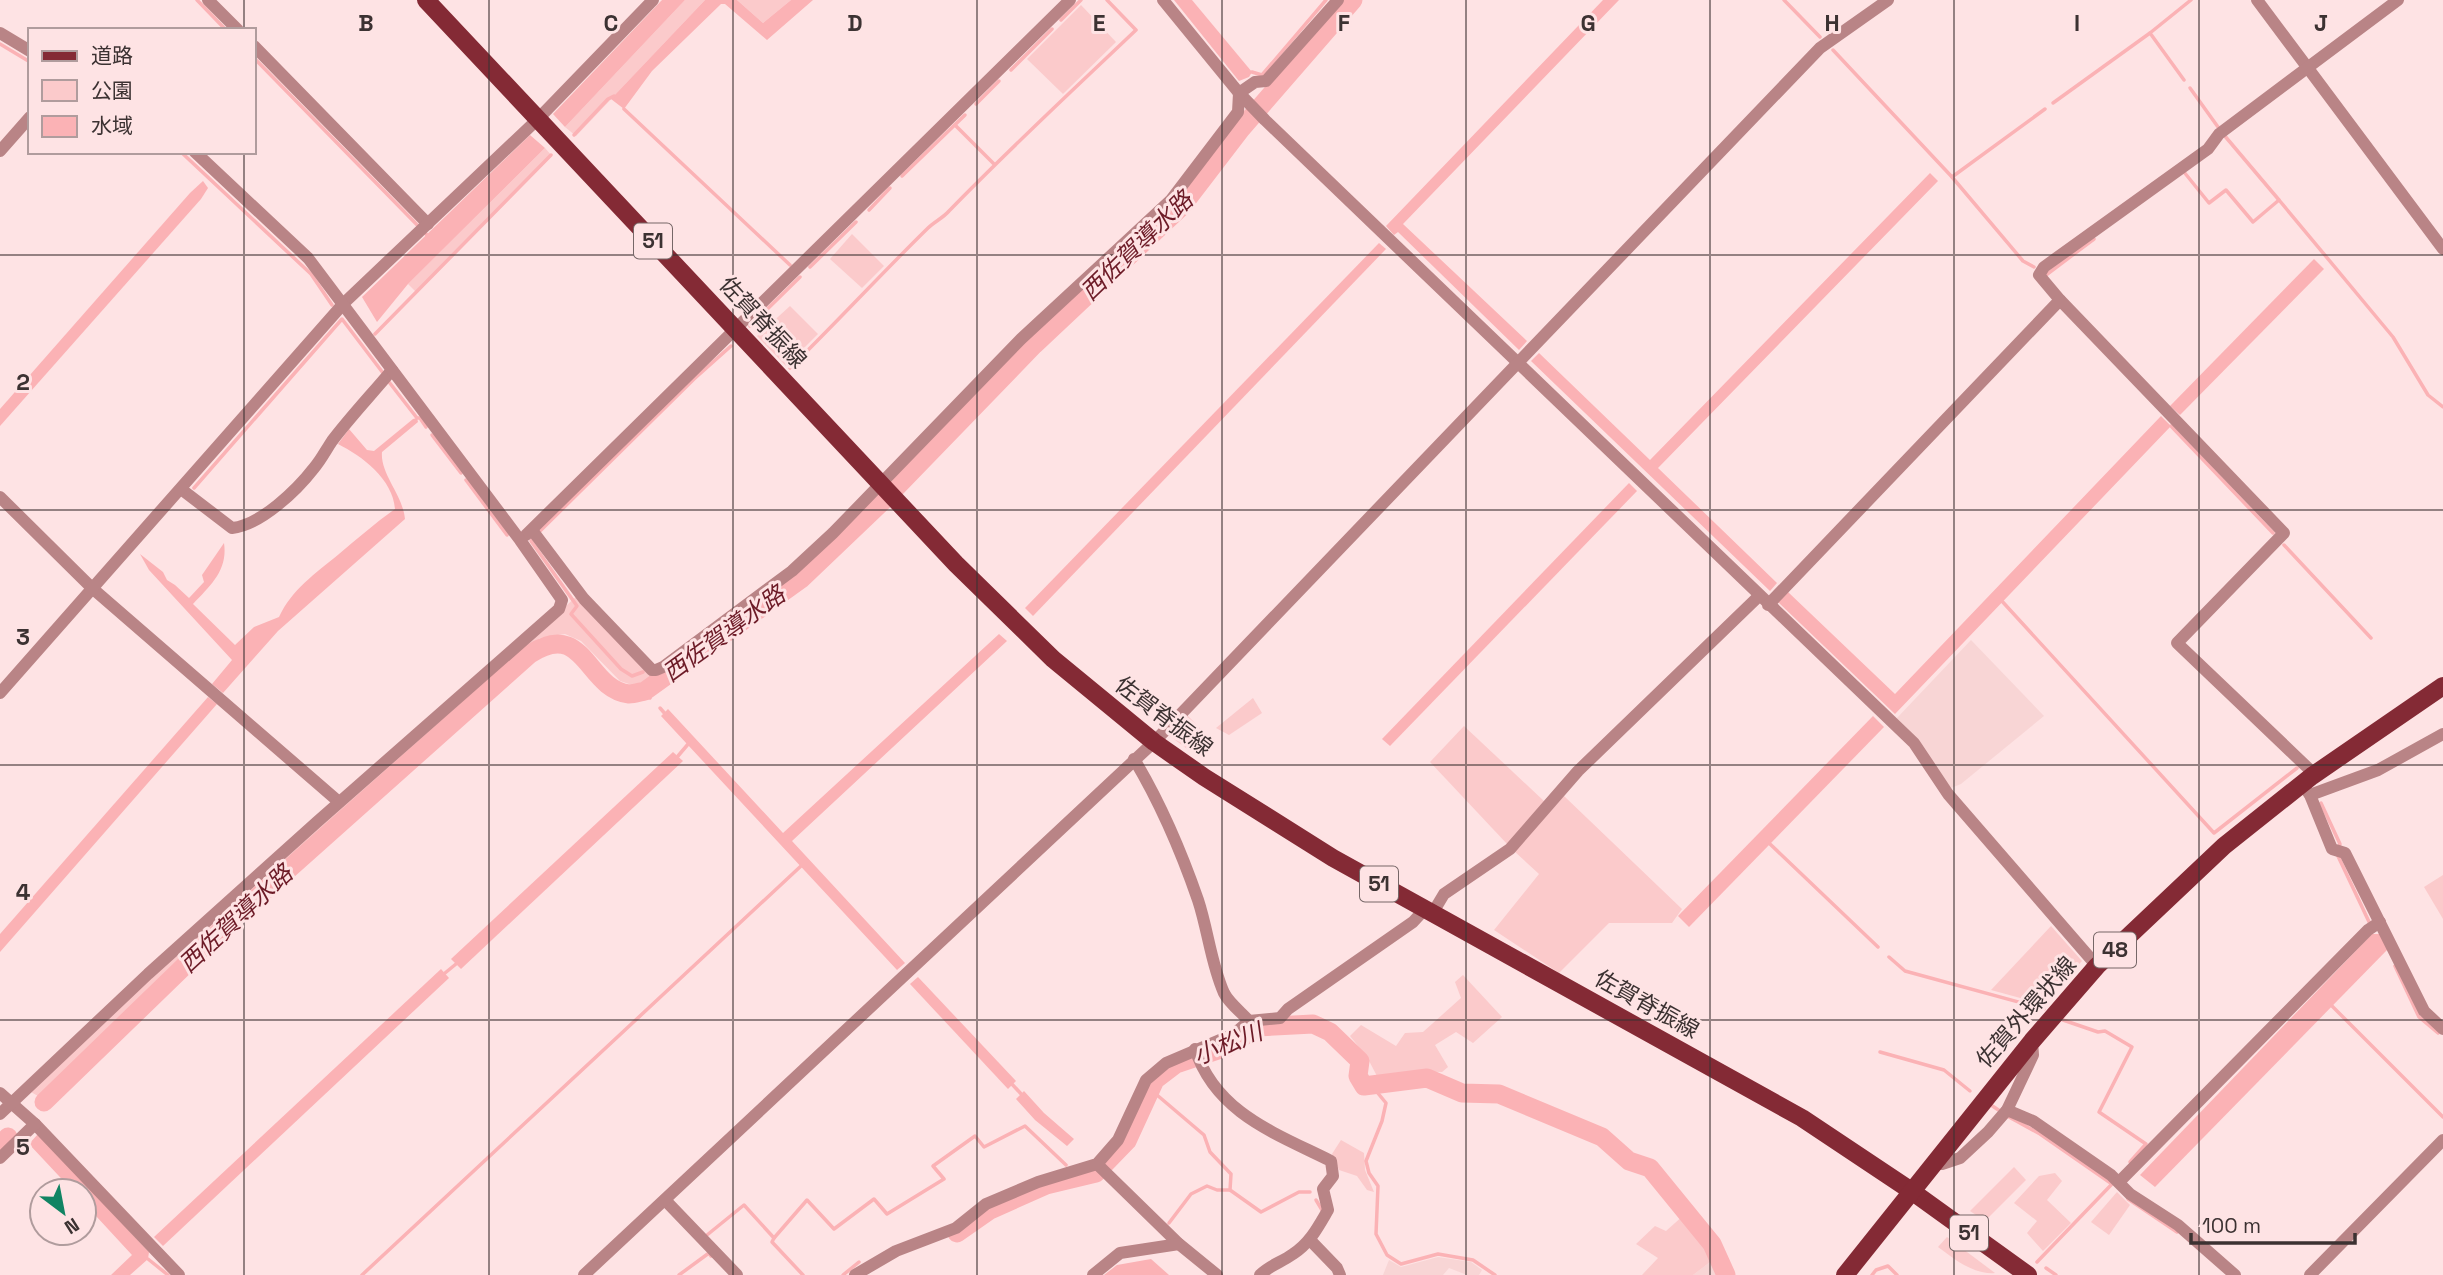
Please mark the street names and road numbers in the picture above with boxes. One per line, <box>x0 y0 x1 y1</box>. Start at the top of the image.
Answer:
road number: 51 <box>634 224 672 258</box>
street label: 佐賀脊振線 <box>713 270 813 374</box>
street label: 佐賀脊振線 <box>1109 669 1219 763</box>
road number: 51 <box>1360 866 1398 902</box>
road number: 48 <box>2094 932 2136 968</box>
street label: 佐賀外環状線 <box>1969 950 2083 1074</box>
street label: 佐賀脊振線 <box>1589 963 1705 1045</box>
road number: 51 <box>1950 1216 1988 1250</box>

